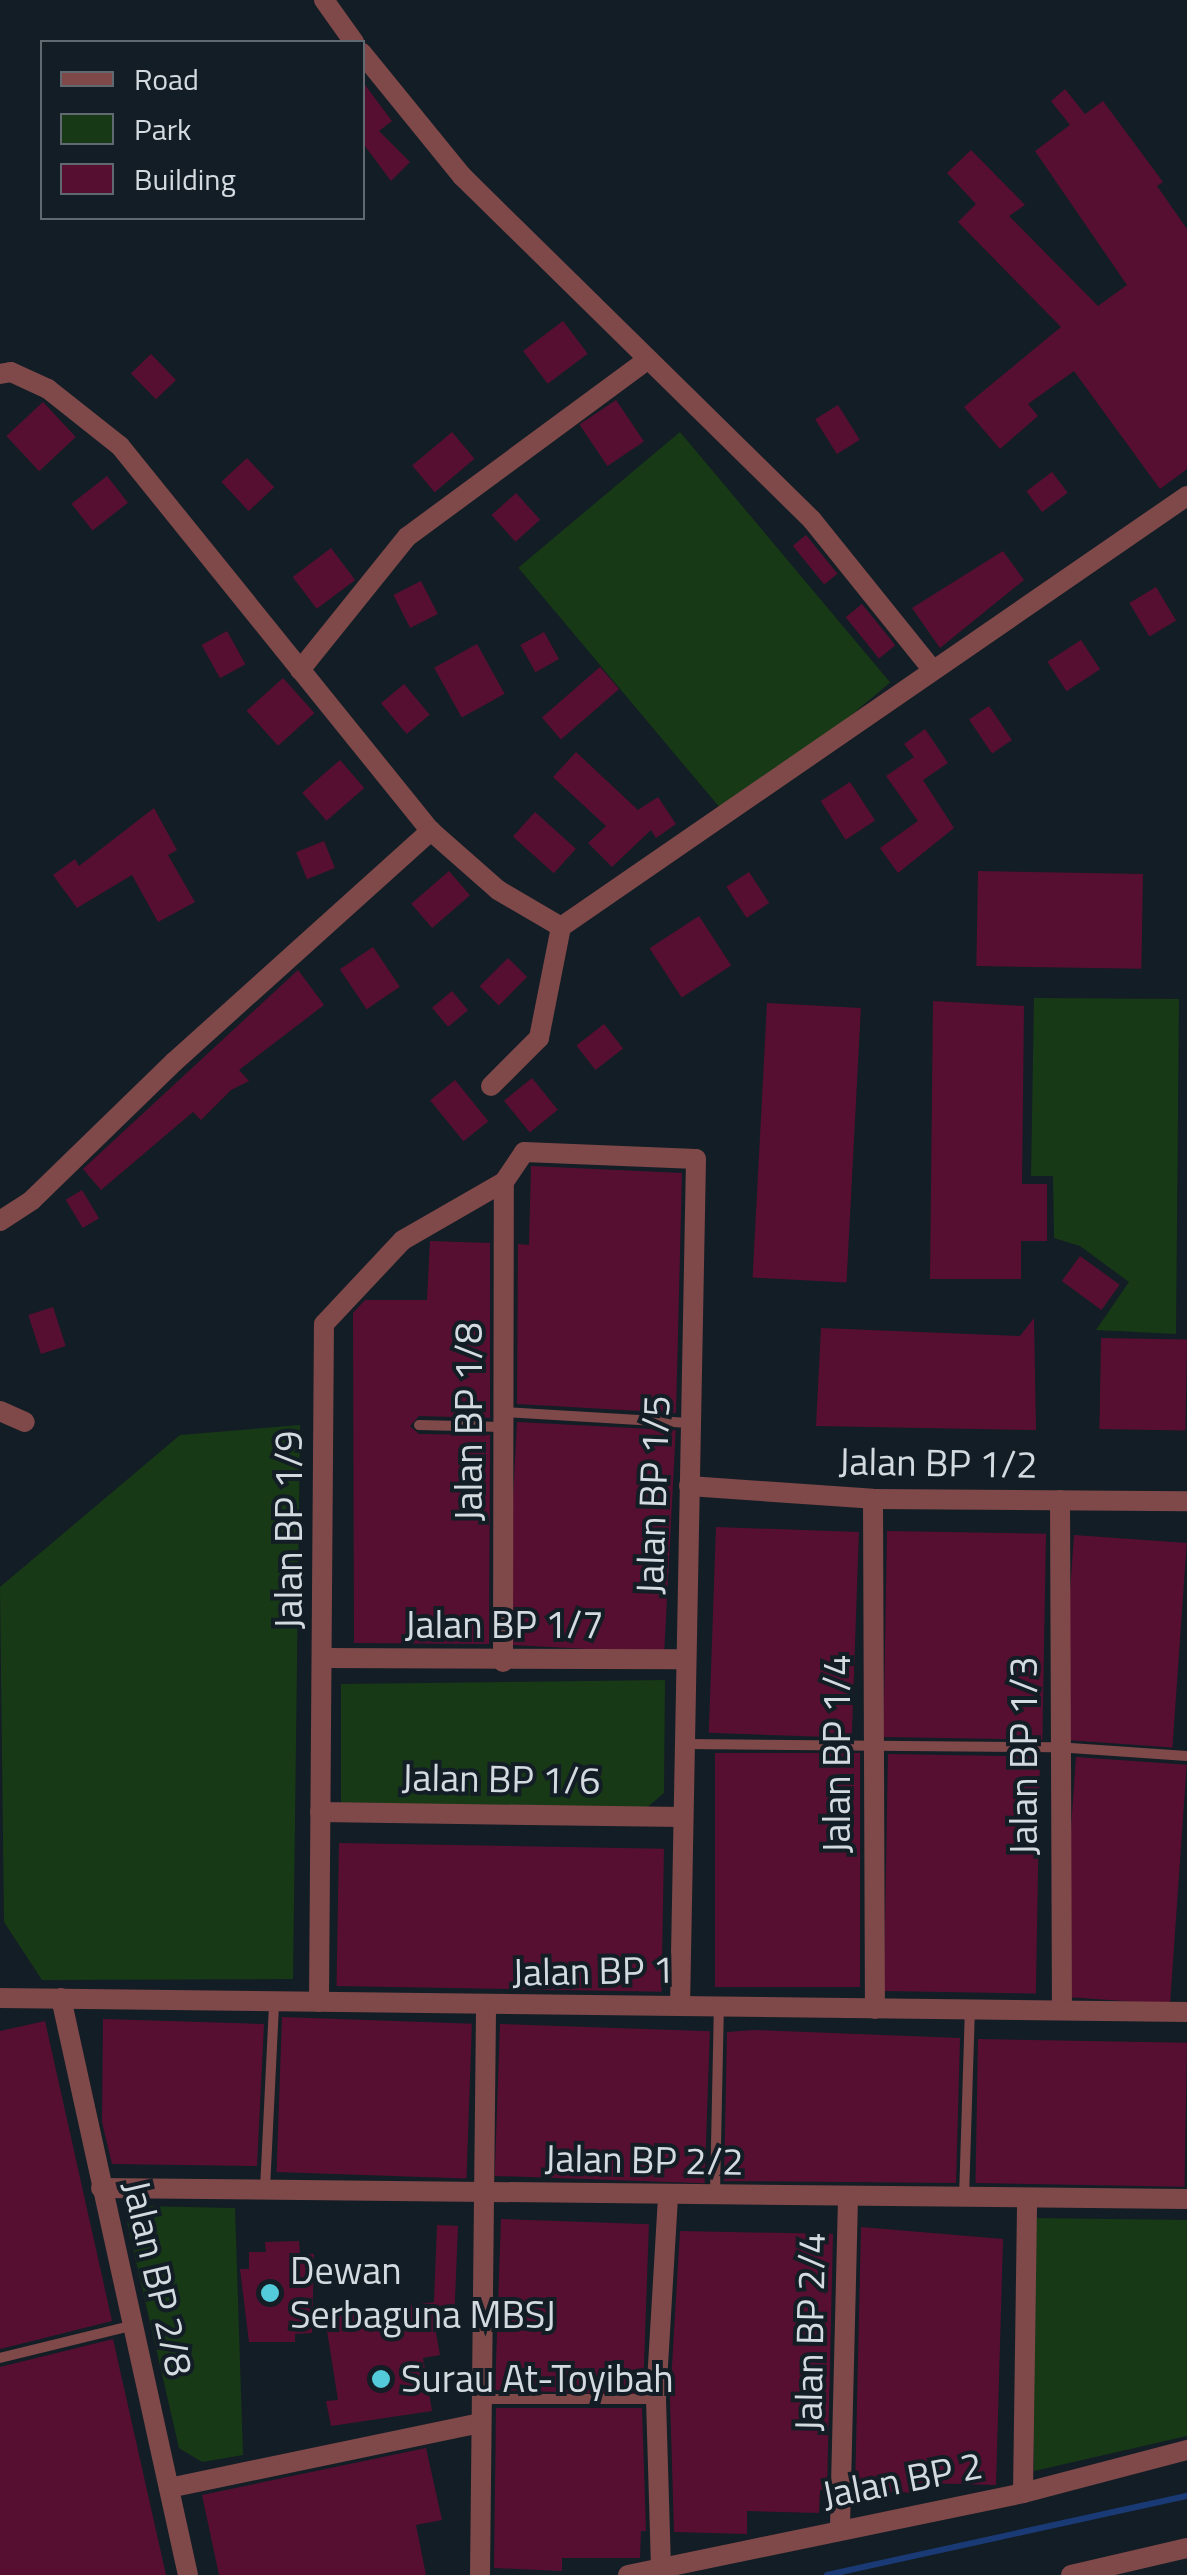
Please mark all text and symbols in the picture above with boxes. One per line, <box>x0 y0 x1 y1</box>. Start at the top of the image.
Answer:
legend <box>40 40 365 220</box>
text: Road <box>134 56 199 102</box>
text: Park <box>134 106 191 152</box>
text: Building <box>134 156 236 202</box>
street label: Jalan BP 1/8 <box>446 1322 492 1522</box>
street label: Jalan BP 1/5 <box>627 1395 679 1595</box>
street label: Jalan BP 1/9 <box>266 1430 312 1630</box>
street label: Jalan BP 1/2 <box>838 1438 1038 1488</box>
street label: Jalan BP 1/7 <box>404 1602 604 1648</box>
street label: Jalan BP 1/4 <box>814 1654 860 1854</box>
street label: Jalan BP 1/3 <box>1001 1656 1047 1856</box>
street label: Jalan BP 1/6 <box>401 1754 601 1804</box>
street label: Jalan BP 1 <box>512 1947 674 1995</box>
street label: Jalan BP 2/2 <box>544 2135 744 2185</box>
street label: Jalan BP 2/8 <box>113 2176 203 2380</box>
street label: Jalan BP 2/4 <box>785 2232 835 2432</box>
place label: Dewan Serbaguna MBSJ <box>290 2248 556 2338</box>
marker: Dewan Serbaguna MBSJ <box>259 2282 281 2304</box>
place label: Surau At-Toyibah <box>401 2356 674 2402</box>
marker: Surau At-Toyibah <box>370 2368 392 2390</box>
street label: Jalan BP 2 <box>818 2442 986 2518</box>

